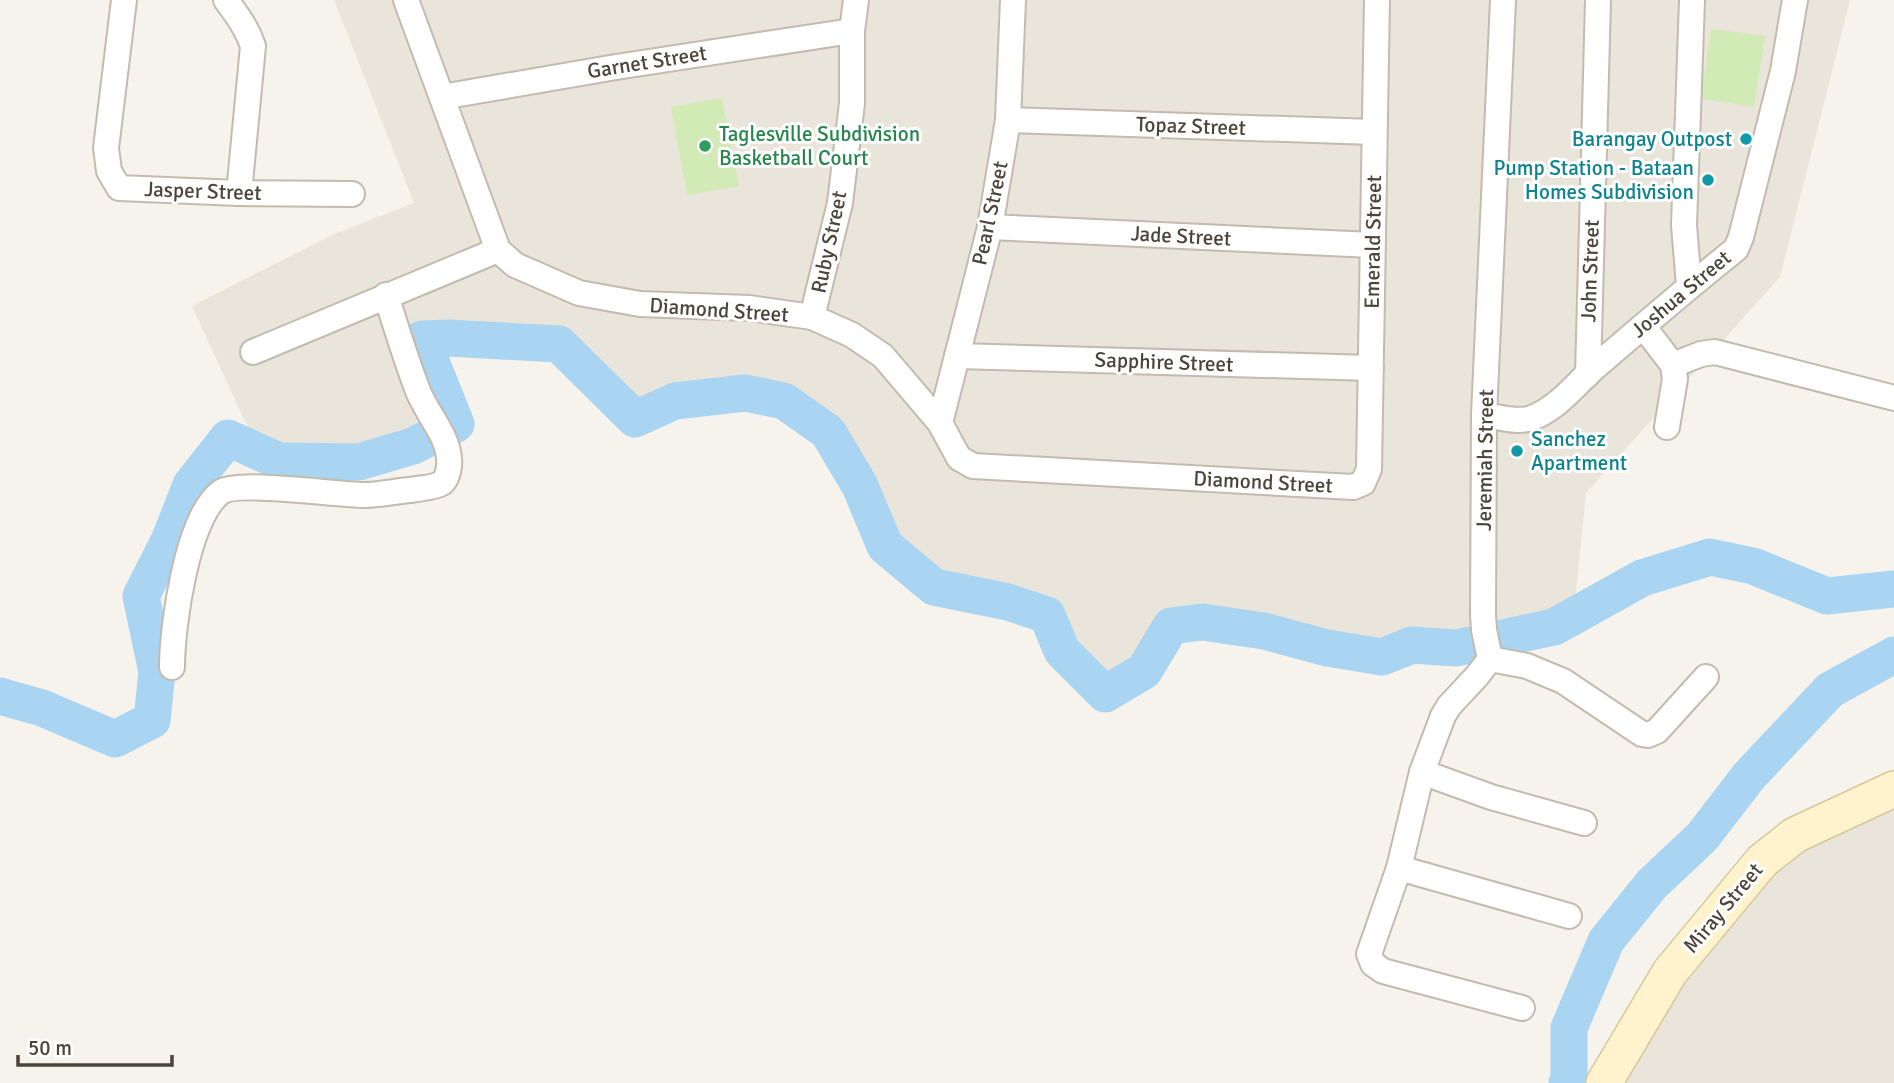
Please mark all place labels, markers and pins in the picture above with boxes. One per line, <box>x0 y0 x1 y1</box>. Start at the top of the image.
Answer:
place label: Taglesville Subdivision Basketball Court <box>719 121 920 171</box>
place label: Barangay Outpost <box>1572 126 1732 152</box>
marker: Barangay Outpost <box>1738 131 1754 147</box>
marker: Taglesville Subdivision Basketball Court <box>697 138 713 154</box>
place label: Pump Station - Bataan Homes Subdivision <box>1494 155 1694 205</box>
marker: Pump Station - Bataan Homes Subdivision <box>1700 172 1716 188</box>
place label: Sanchez Apartment <box>1531 426 1627 476</box>
marker: Sanchez Apartment <box>1509 443 1525 459</box>

